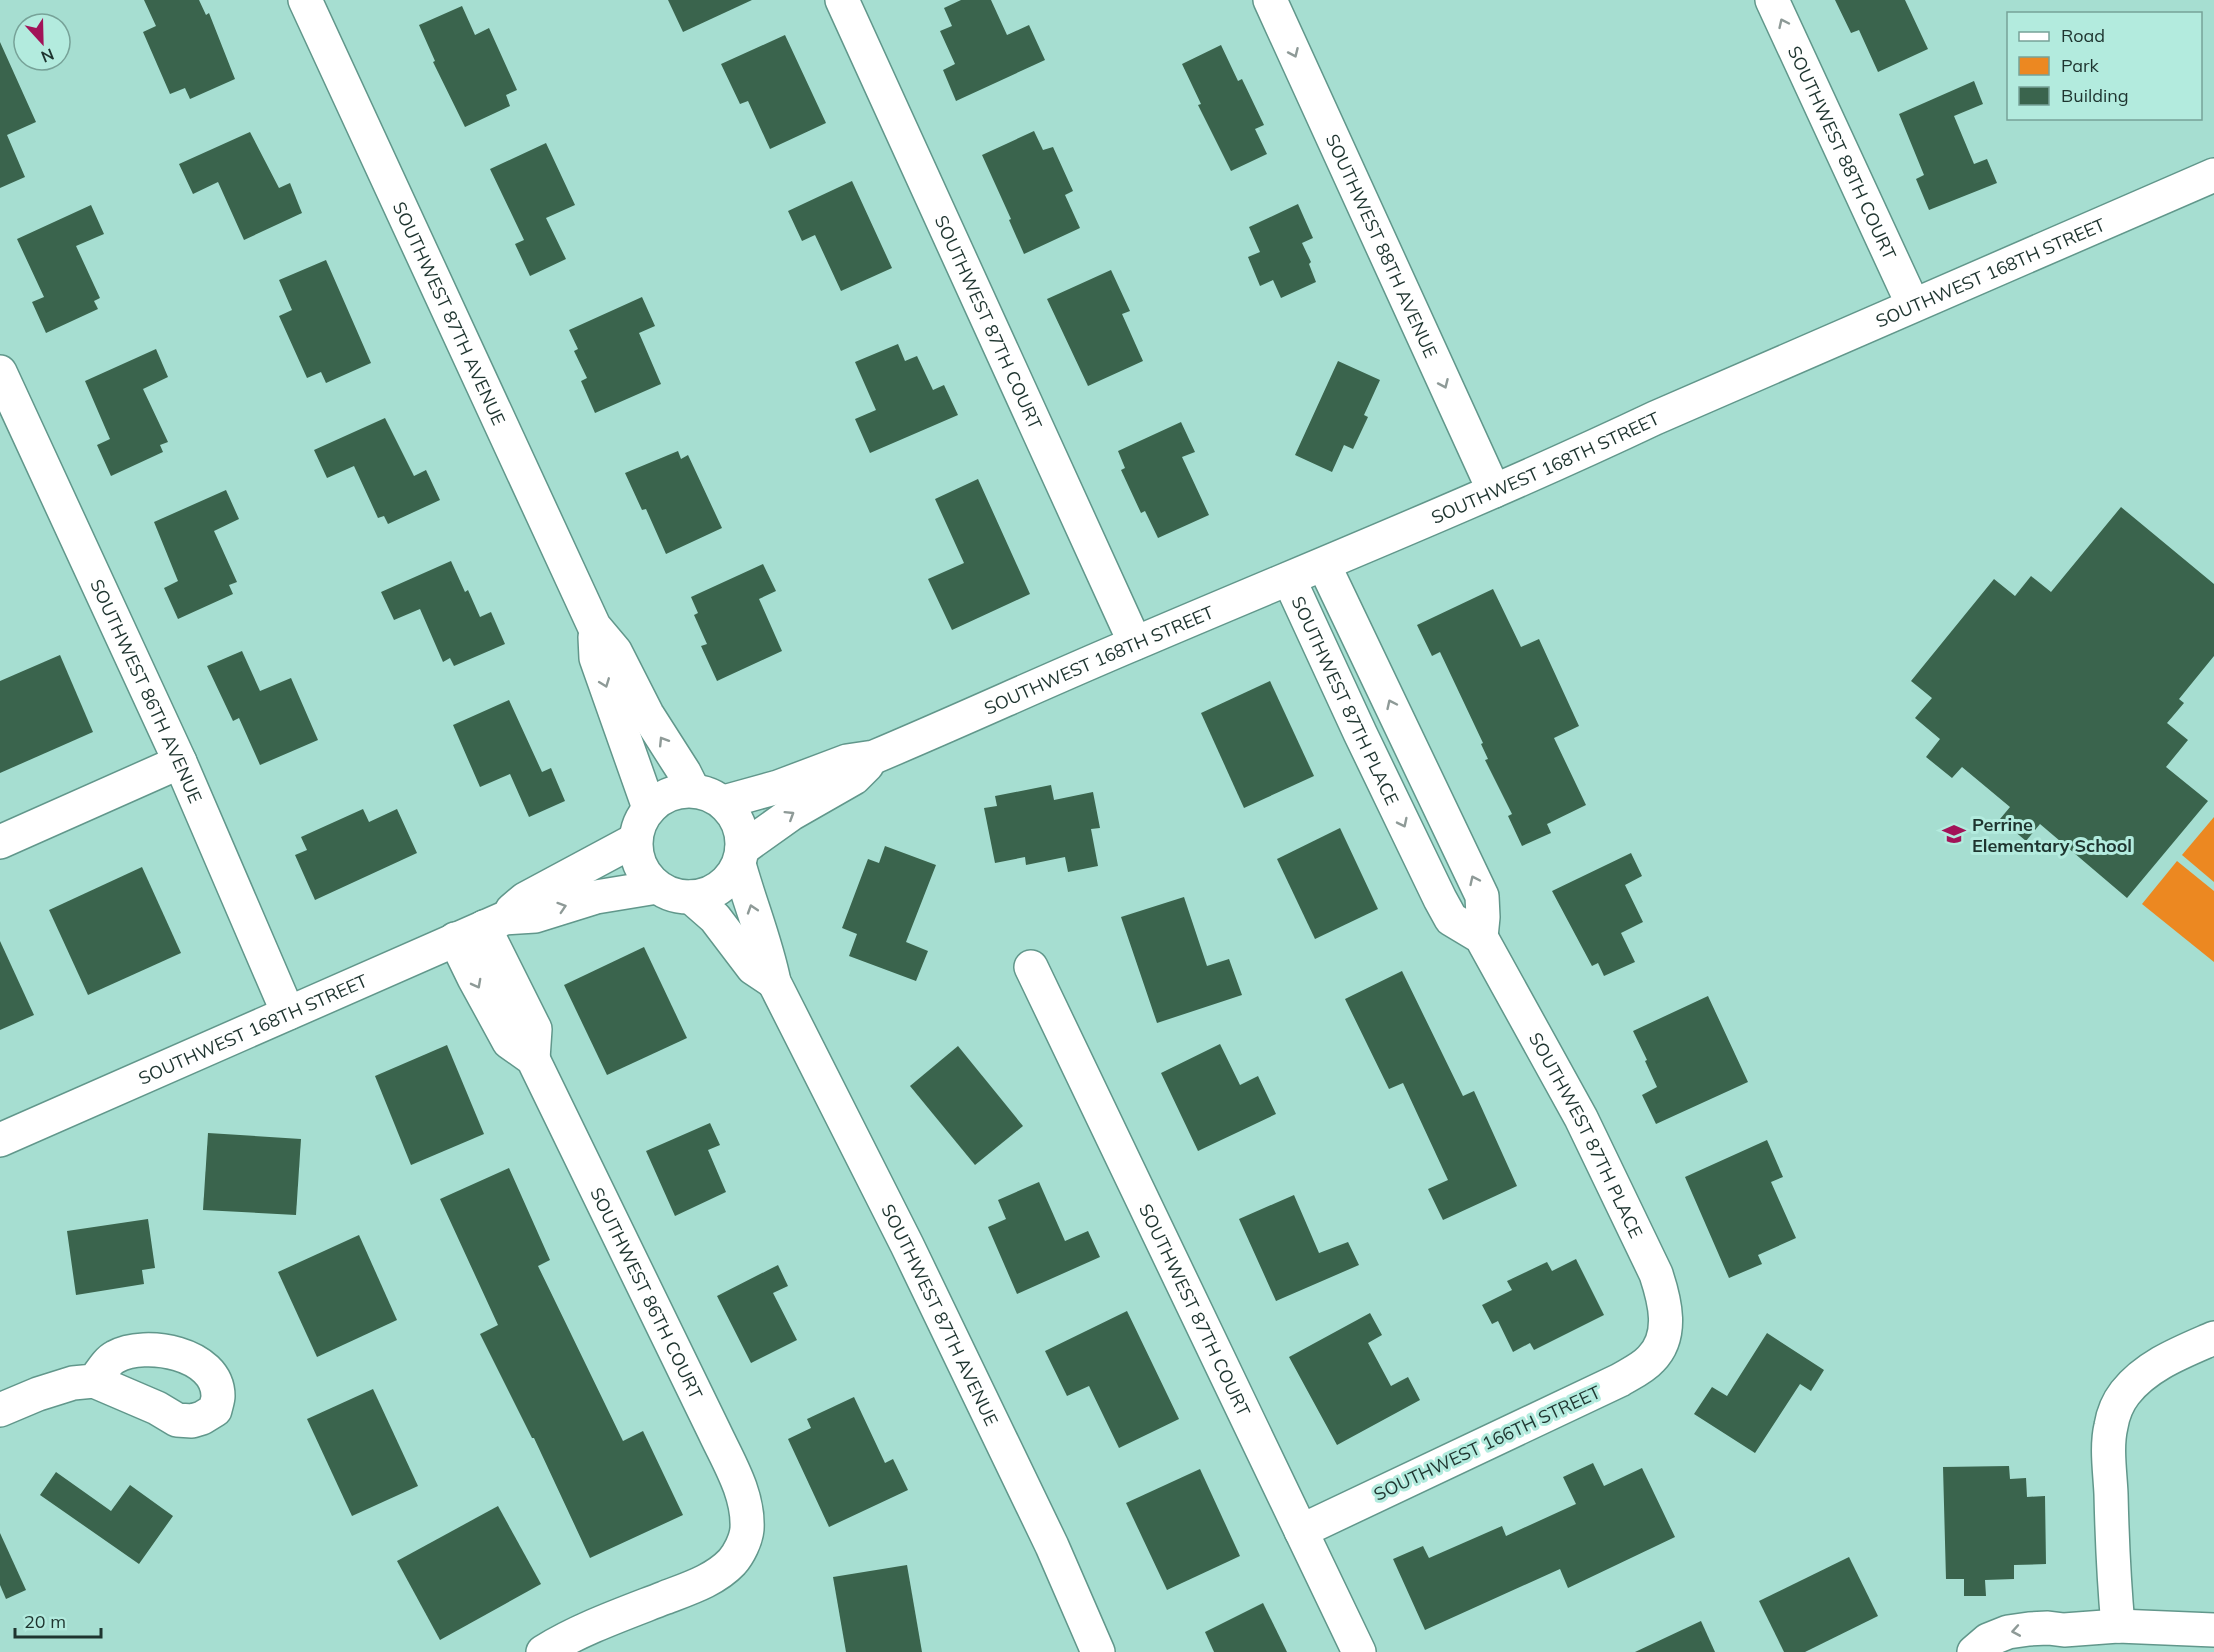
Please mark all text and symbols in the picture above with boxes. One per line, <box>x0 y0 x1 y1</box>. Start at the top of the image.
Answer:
north arrow <box>12 12 72 72</box>
legend <box>2007 12 2202 120</box>
one-way arrow <box>1778 19 1790 30</box>
text: Road <box>2061 24 2105 47</box>
street label: SOUTHWEST 88TH COURT <box>1783 42 1902 263</box>
text: N <box>38 44 57 67</box>
one-way arrow <box>1287 47 1299 58</box>
text: Park <box>2061 54 2100 77</box>
text: Building <box>2061 84 2129 107</box>
street label: SOUTHWEST 88TH AVENUE <box>1321 130 1443 361</box>
street label: SOUTHWEST 87TH AVENUE <box>388 198 511 429</box>
street label: SOUTHWEST 87TH COURT <box>930 211 1048 433</box>
street label: SOUTHWEST 168TH STREET <box>1872 212 2109 332</box>
one-way arrow <box>1437 377 1449 388</box>
street label: SOUTHWEST 168TH STREET <box>1427 406 1663 528</box>
street label: SOUTHWEST 86TH AVENUE <box>86 575 208 806</box>
street label: SOUTHWEST 87TH PLACE <box>1287 592 1404 809</box>
street label: SOUTHWEST 168TH STREET <box>980 600 1217 719</box>
one-way arrow <box>598 677 610 688</box>
one-way arrow <box>1386 699 1398 710</box>
one-way arrow <box>658 737 670 747</box>
one-way arrow <box>784 811 794 823</box>
place label: Perrine Elementary School <box>1972 813 2132 857</box>
one-way arrow <box>1395 816 1407 827</box>
school or university icon: Perrine Elementary School <box>1941 821 1967 847</box>
one-way arrow <box>1469 876 1481 887</box>
one-way arrow <box>556 902 567 914</box>
one-way arrow <box>747 904 759 915</box>
street label: SOUTHWEST 168TH STREET <box>135 968 371 1089</box>
one-way arrow <box>470 977 481 988</box>
street label: SOUTHWEST 87TH PLACE <box>1524 1028 1648 1242</box>
street label: SOUTHWEST 86TH COURT <box>586 1183 708 1403</box>
street label: SOUTHWEST 87TH AVENUE <box>877 1200 1004 1429</box>
street label: SOUTHWEST 87TH COURT <box>1134 1200 1256 1420</box>
street label: SOUTHWEST 166TH STREET <box>1370 1380 1604 1506</box>
scale bar <box>15 1601 100 1639</box>
text: 20 m <box>24 1610 66 1633</box>
one-way arrow <box>2012 1625 2021 1637</box>

